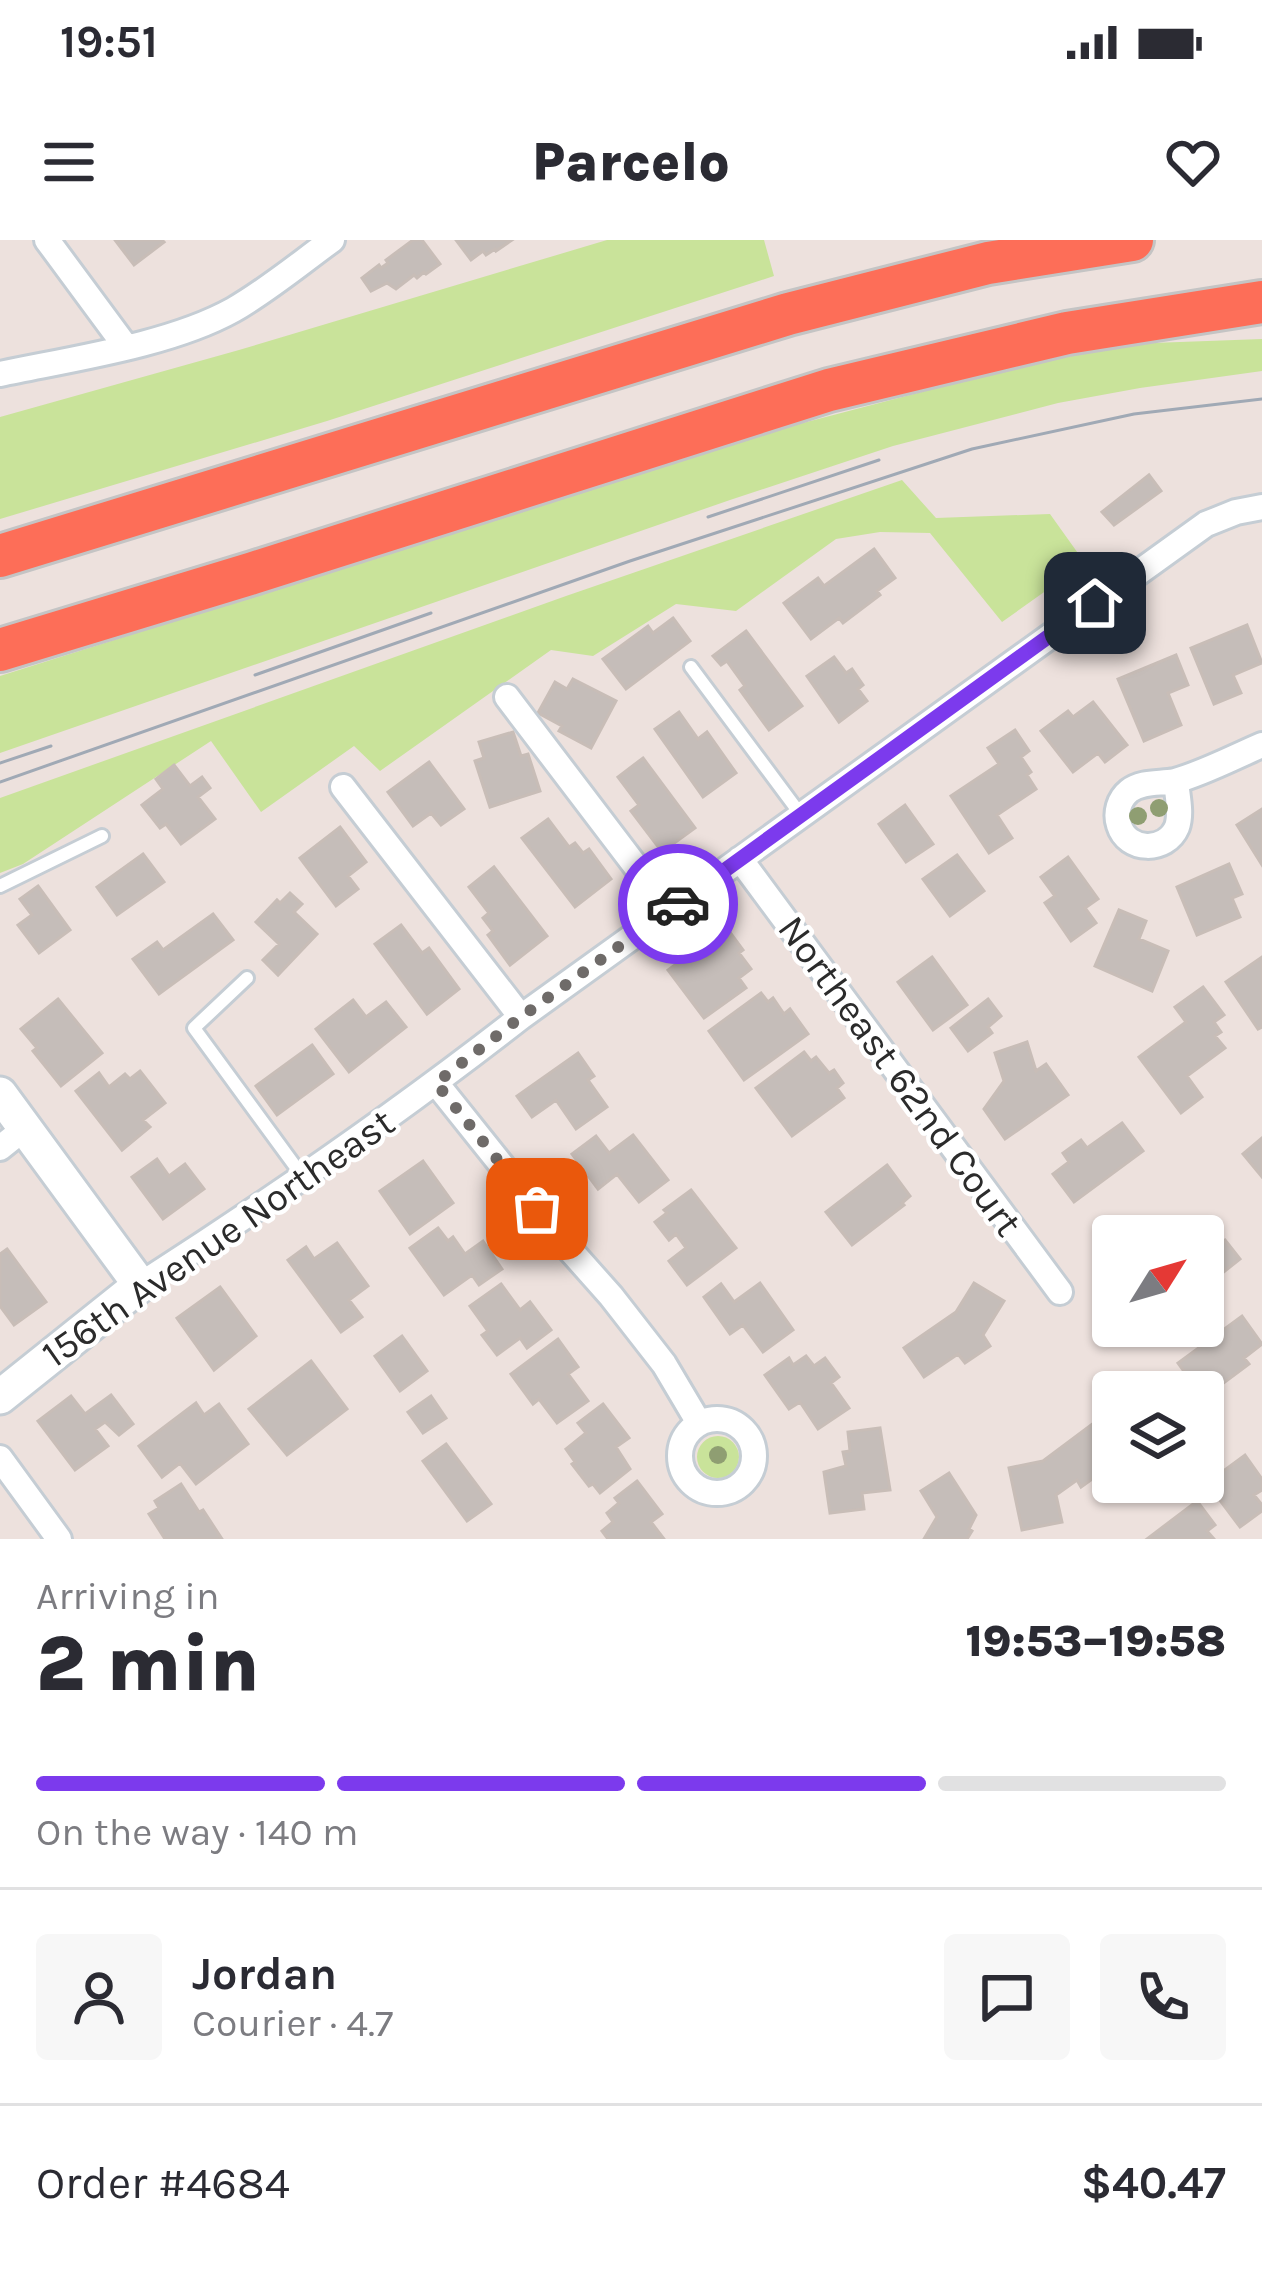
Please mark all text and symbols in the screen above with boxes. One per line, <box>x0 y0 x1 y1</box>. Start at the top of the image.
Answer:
text: 19:51 <box>60 16 158 68</box>
icon: menu <box>36 129 102 195</box>
icon: heart <box>1160 129 1226 195</box>
text: Parcelo <box>532 130 730 194</box>
pin <box>1044 552 1146 654</box>
icon: home <box>1062 570 1128 636</box>
courier <box>618 844 738 964</box>
icon: car <box>645 871 711 937</box>
street label: Northeast 62nd Court <box>768 907 1032 1245</box>
street label: 156th Avenue Northeast <box>33 1099 403 1377</box>
pin <box>486 1158 588 1260</box>
icon: bag <box>504 1176 570 1242</box>
north arrow <box>1092 1215 1224 1347</box>
map controls <box>1092 1215 1224 1503</box>
button: layers <box>1092 1371 1224 1503</box>
text: Arriving in <box>36 1573 219 1619</box>
text: 19:53–19:58 <box>966 1615 1226 1667</box>
text: 2 min <box>36 1618 260 1710</box>
text: On the way · 140 m <box>36 1809 358 1855</box>
button: person <box>36 1934 162 2060</box>
button: chat <box>944 1934 1070 2060</box>
button: phone <box>1100 1934 1226 2060</box>
text: Jordan <box>192 1948 337 2000</box>
text: Courier · 4.7 <box>192 2000 393 2046</box>
text: Order #4684 <box>36 2157 290 2209</box>
text: $40.47 <box>1081 2157 1226 2209</box>

